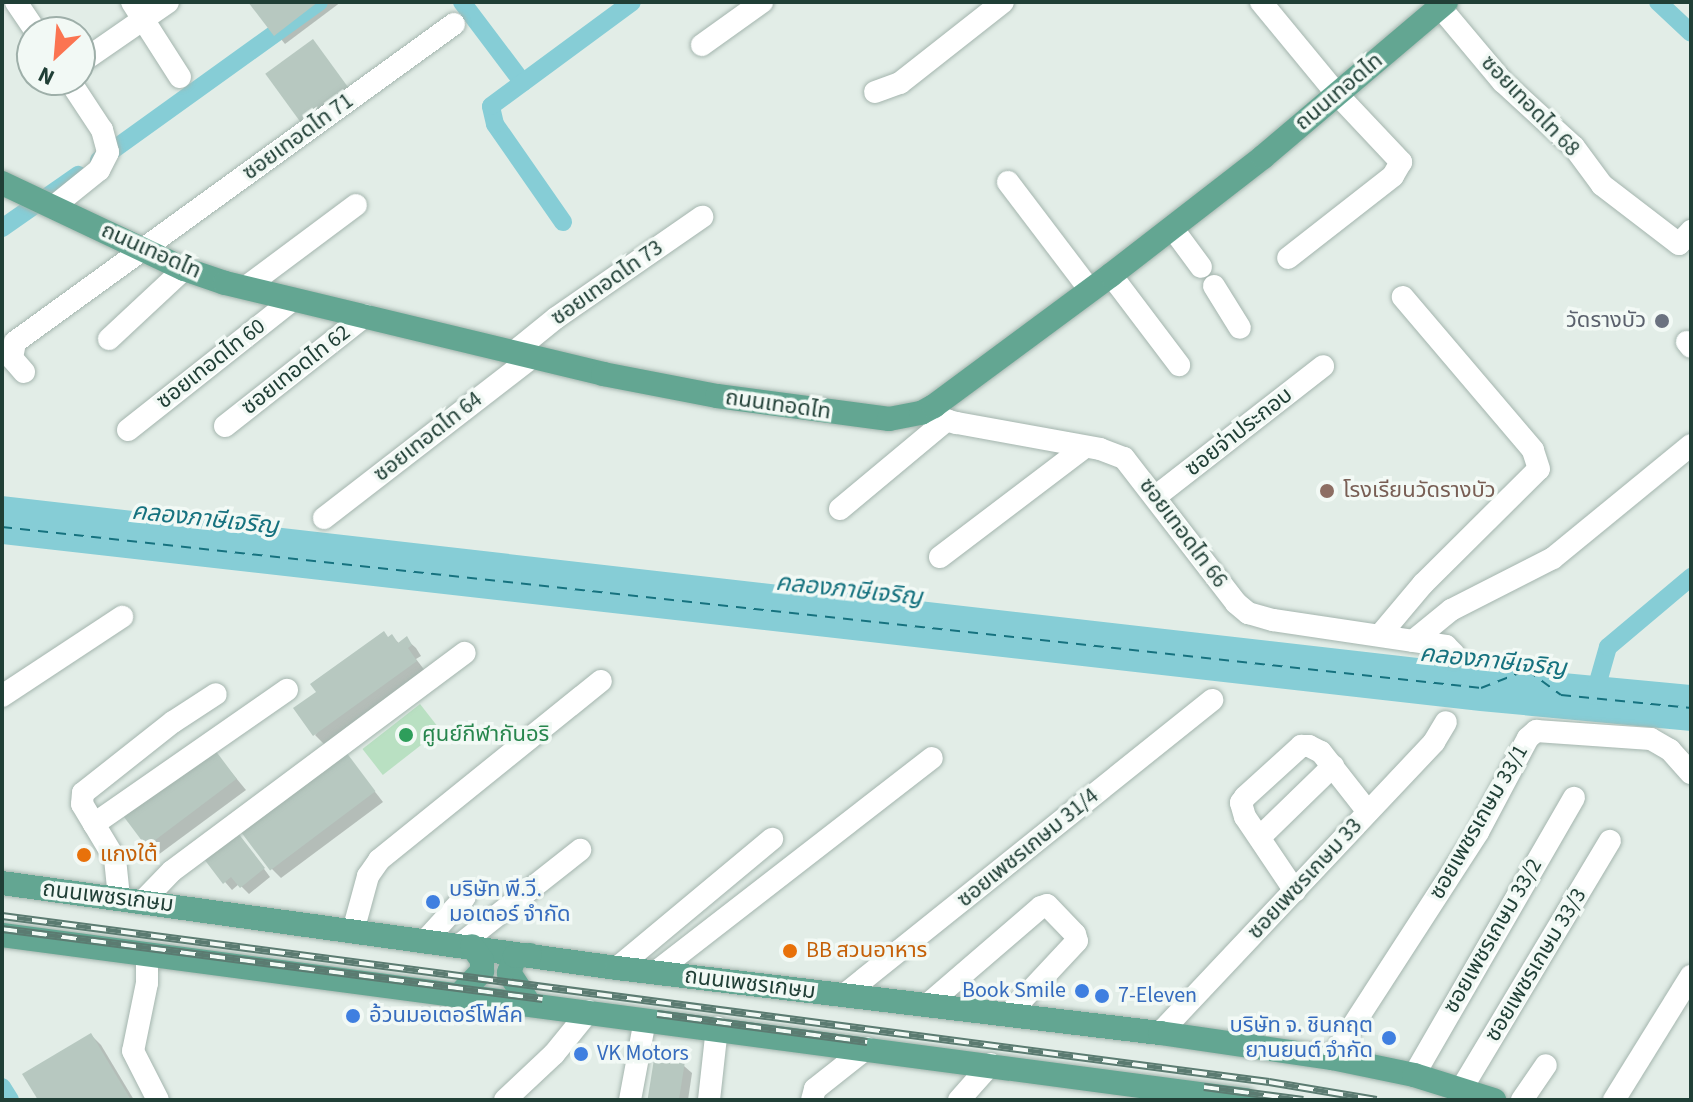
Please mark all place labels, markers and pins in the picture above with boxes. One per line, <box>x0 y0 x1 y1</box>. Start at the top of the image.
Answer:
place label: วัดรางบัว <box>1566 308 1646 334</box>
marker: วัดรางบัว <box>1653 312 1671 330</box>
place label: โรงเรียนวัดรางบัว <box>1343 478 1496 504</box>
marker: โรงเรียนวัดรางบัว <box>1318 482 1336 500</box>
place label: ศูนย์กีฬากันอริ <box>422 722 549 748</box>
marker: ศูนย์กีฬากันอริ <box>397 726 415 744</box>
place label: แกงใต้ <box>100 842 158 868</box>
marker: แกงใต้ <box>75 846 93 864</box>
place label: บริษัท พี.วี. มอเตอร์ จำกัด <box>449 876 571 928</box>
marker: บริษัท พี.วี. มอเตอร์ จำกัด <box>424 893 442 911</box>
place label: BB สวนอาหาร <box>806 938 927 964</box>
marker: BB สวนอาหาร <box>781 942 799 960</box>
place label: Book Smile <box>962 978 1066 1004</box>
marker: Book Smile <box>1073 982 1091 1000</box>
place label: 7-Eleven <box>1118 983 1197 1009</box>
marker: 7-Eleven <box>1093 987 1111 1005</box>
place label: อ้วนมอเตอร์โฟล์ค <box>369 1003 523 1029</box>
marker: อ้วนมอเตอร์โฟล์ค <box>344 1007 362 1025</box>
place label: บริษัท จ. ชินกฤต ยานยนต์ จำกัด <box>1229 1012 1373 1064</box>
marker: บริษัท จ. ชินกฤต ยานยนต์ จำกัด <box>1380 1029 1398 1047</box>
place label: VK Motors <box>597 1041 689 1067</box>
marker: VK Motors <box>572 1045 590 1063</box>

